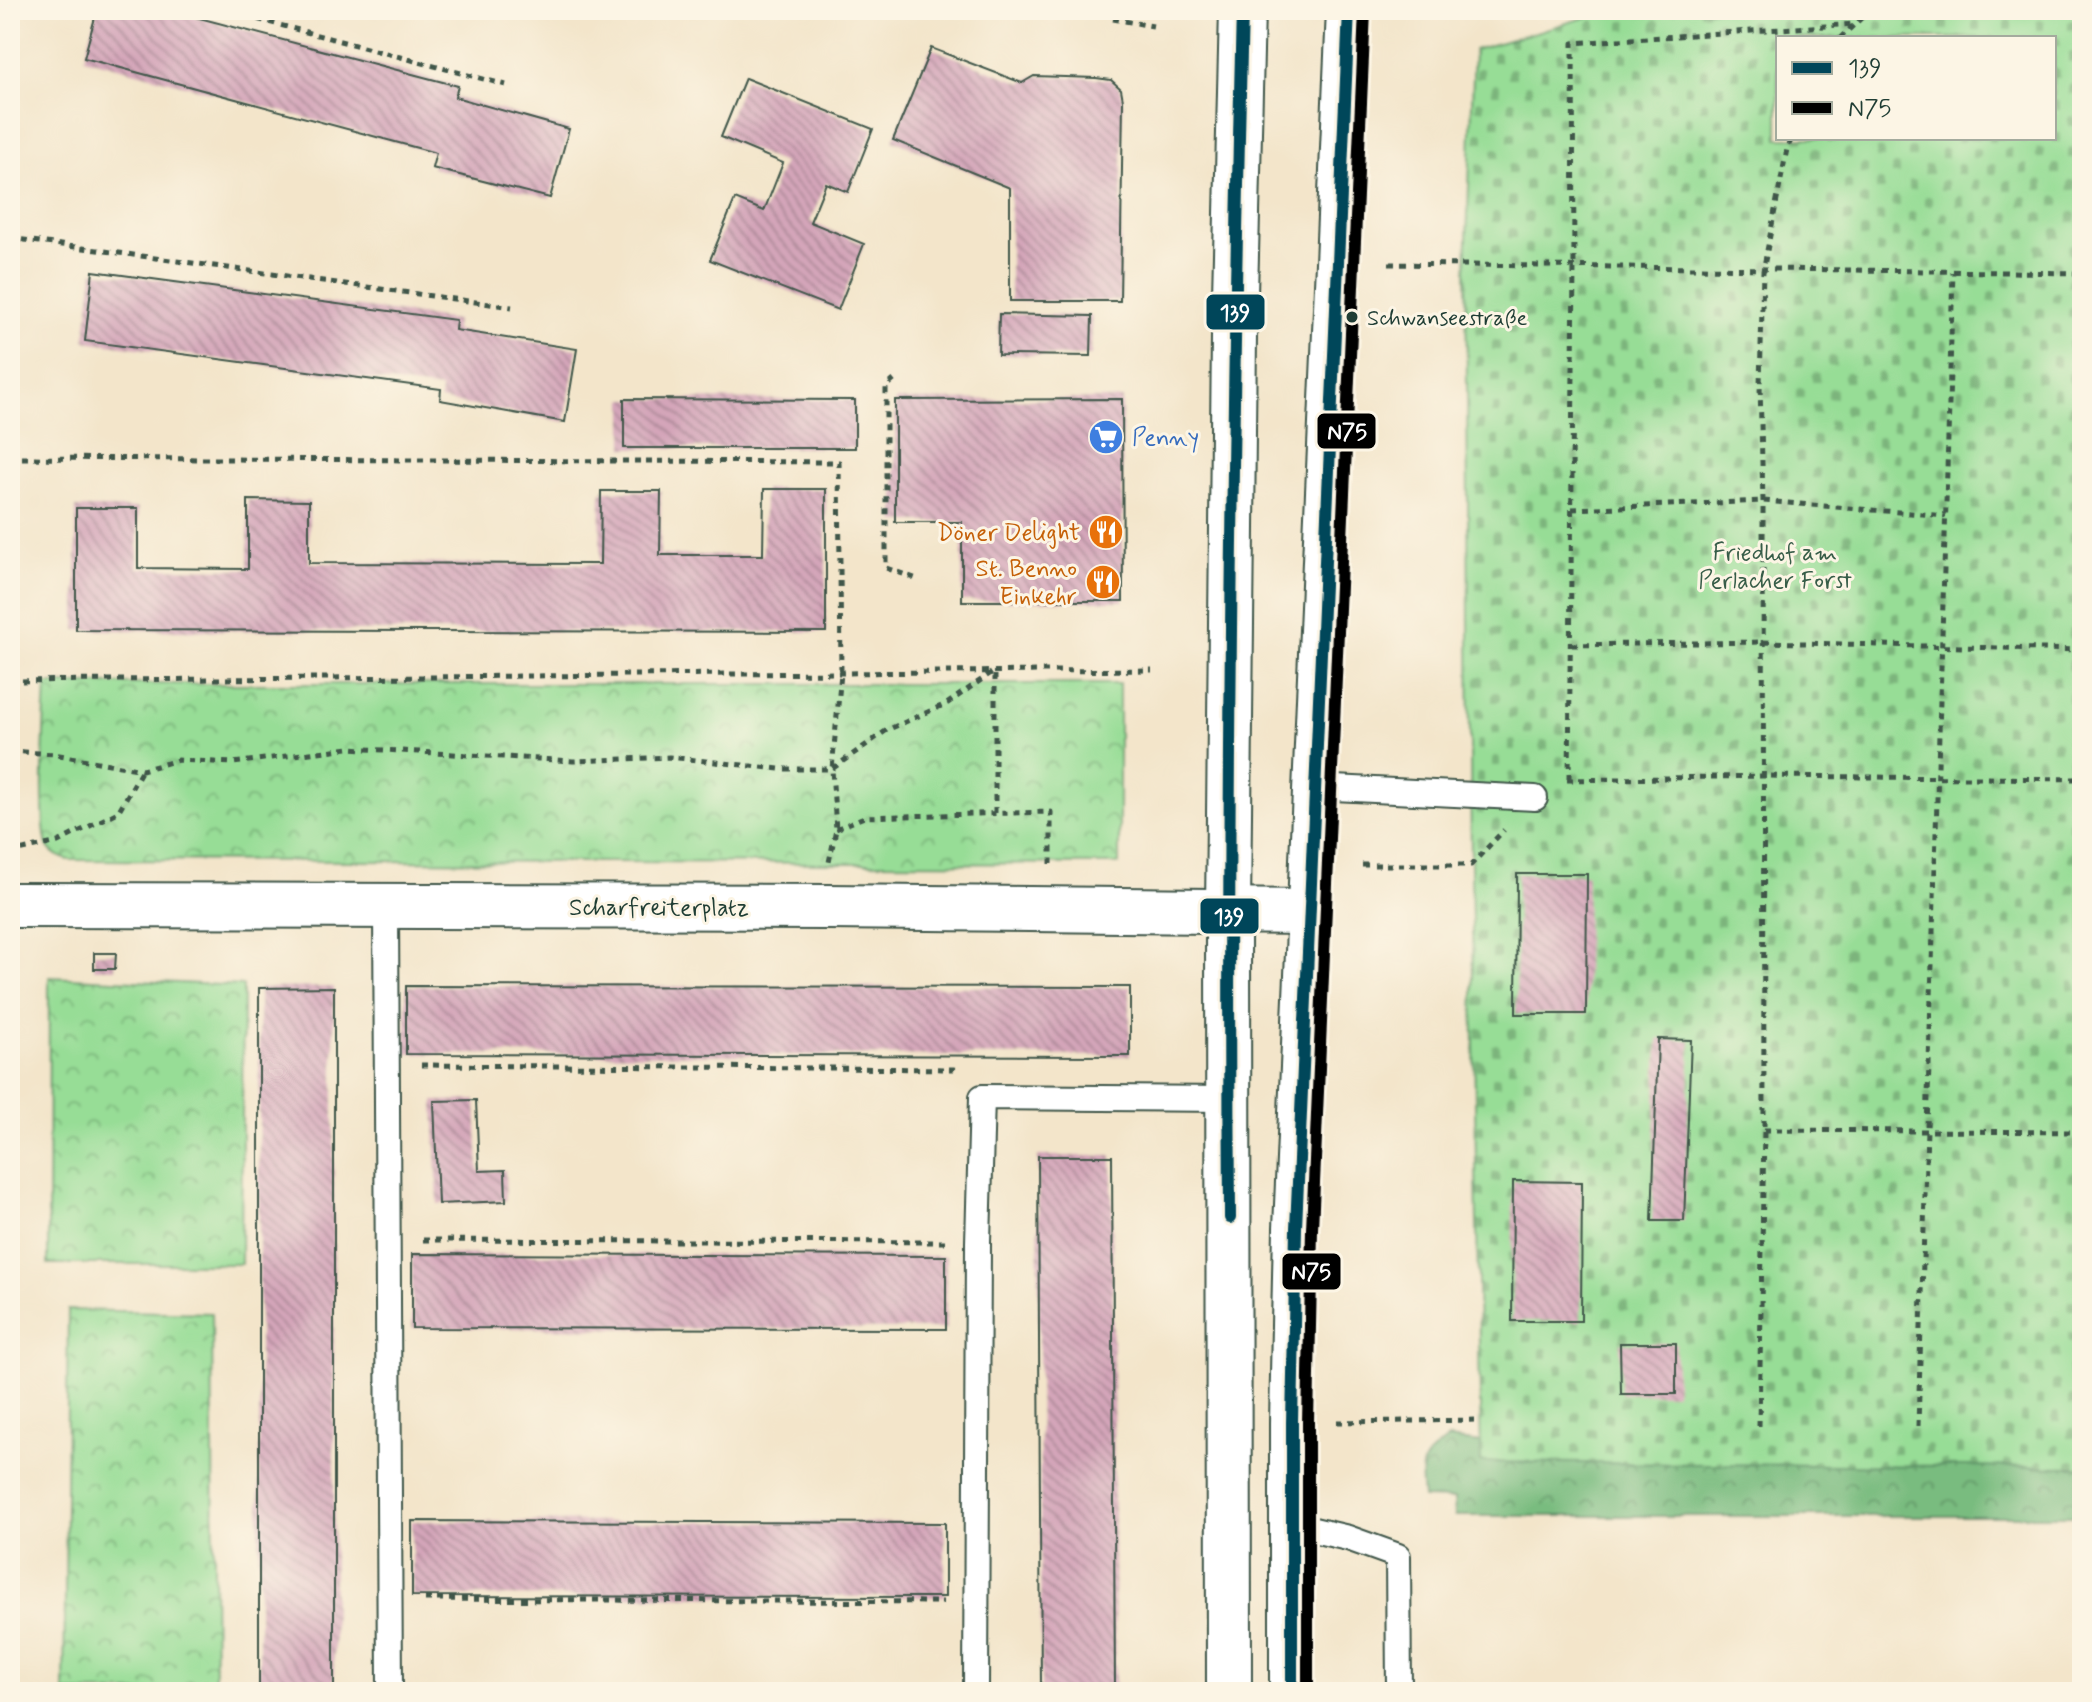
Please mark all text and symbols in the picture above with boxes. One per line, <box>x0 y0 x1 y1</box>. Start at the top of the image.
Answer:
legend <box>1776 36 2056 140</box>
text: 139 <box>1848 54 1882 85</box>
text: N75 <box>1848 94 1891 125</box>
line badge: 139 <box>1205 293 1266 331</box>
text: 139 <box>1220 300 1250 328</box>
place label: Schwanseestraße <box>1367 305 1527 333</box>
marker: Schwanseestraße <box>1344 309 1360 325</box>
line badge: N75 <box>1316 412 1377 450</box>
supermarket icon: Penny <box>1087 418 1125 456</box>
text: N75 <box>1327 419 1367 447</box>
place label: Penny <box>1132 423 1199 454</box>
restaurant icon: Döner Delight <box>1087 513 1125 551</box>
place label: Döner Delight <box>937 518 1080 549</box>
park label: Friedhof am Perlacher Forst <box>1698 538 1852 597</box>
place label: St. Benno Einkehr <box>976 554 1077 613</box>
restaurant icon: St. Benno Einkehr <box>1084 563 1122 601</box>
street label: Scharfreiterplatz <box>569 893 749 924</box>
line badge: 139 <box>1199 897 1260 935</box>
text: 139 <box>1214 904 1244 932</box>
line badge: N75 <box>1281 1252 1342 1291</box>
text: N75 <box>1291 1259 1331 1287</box>

